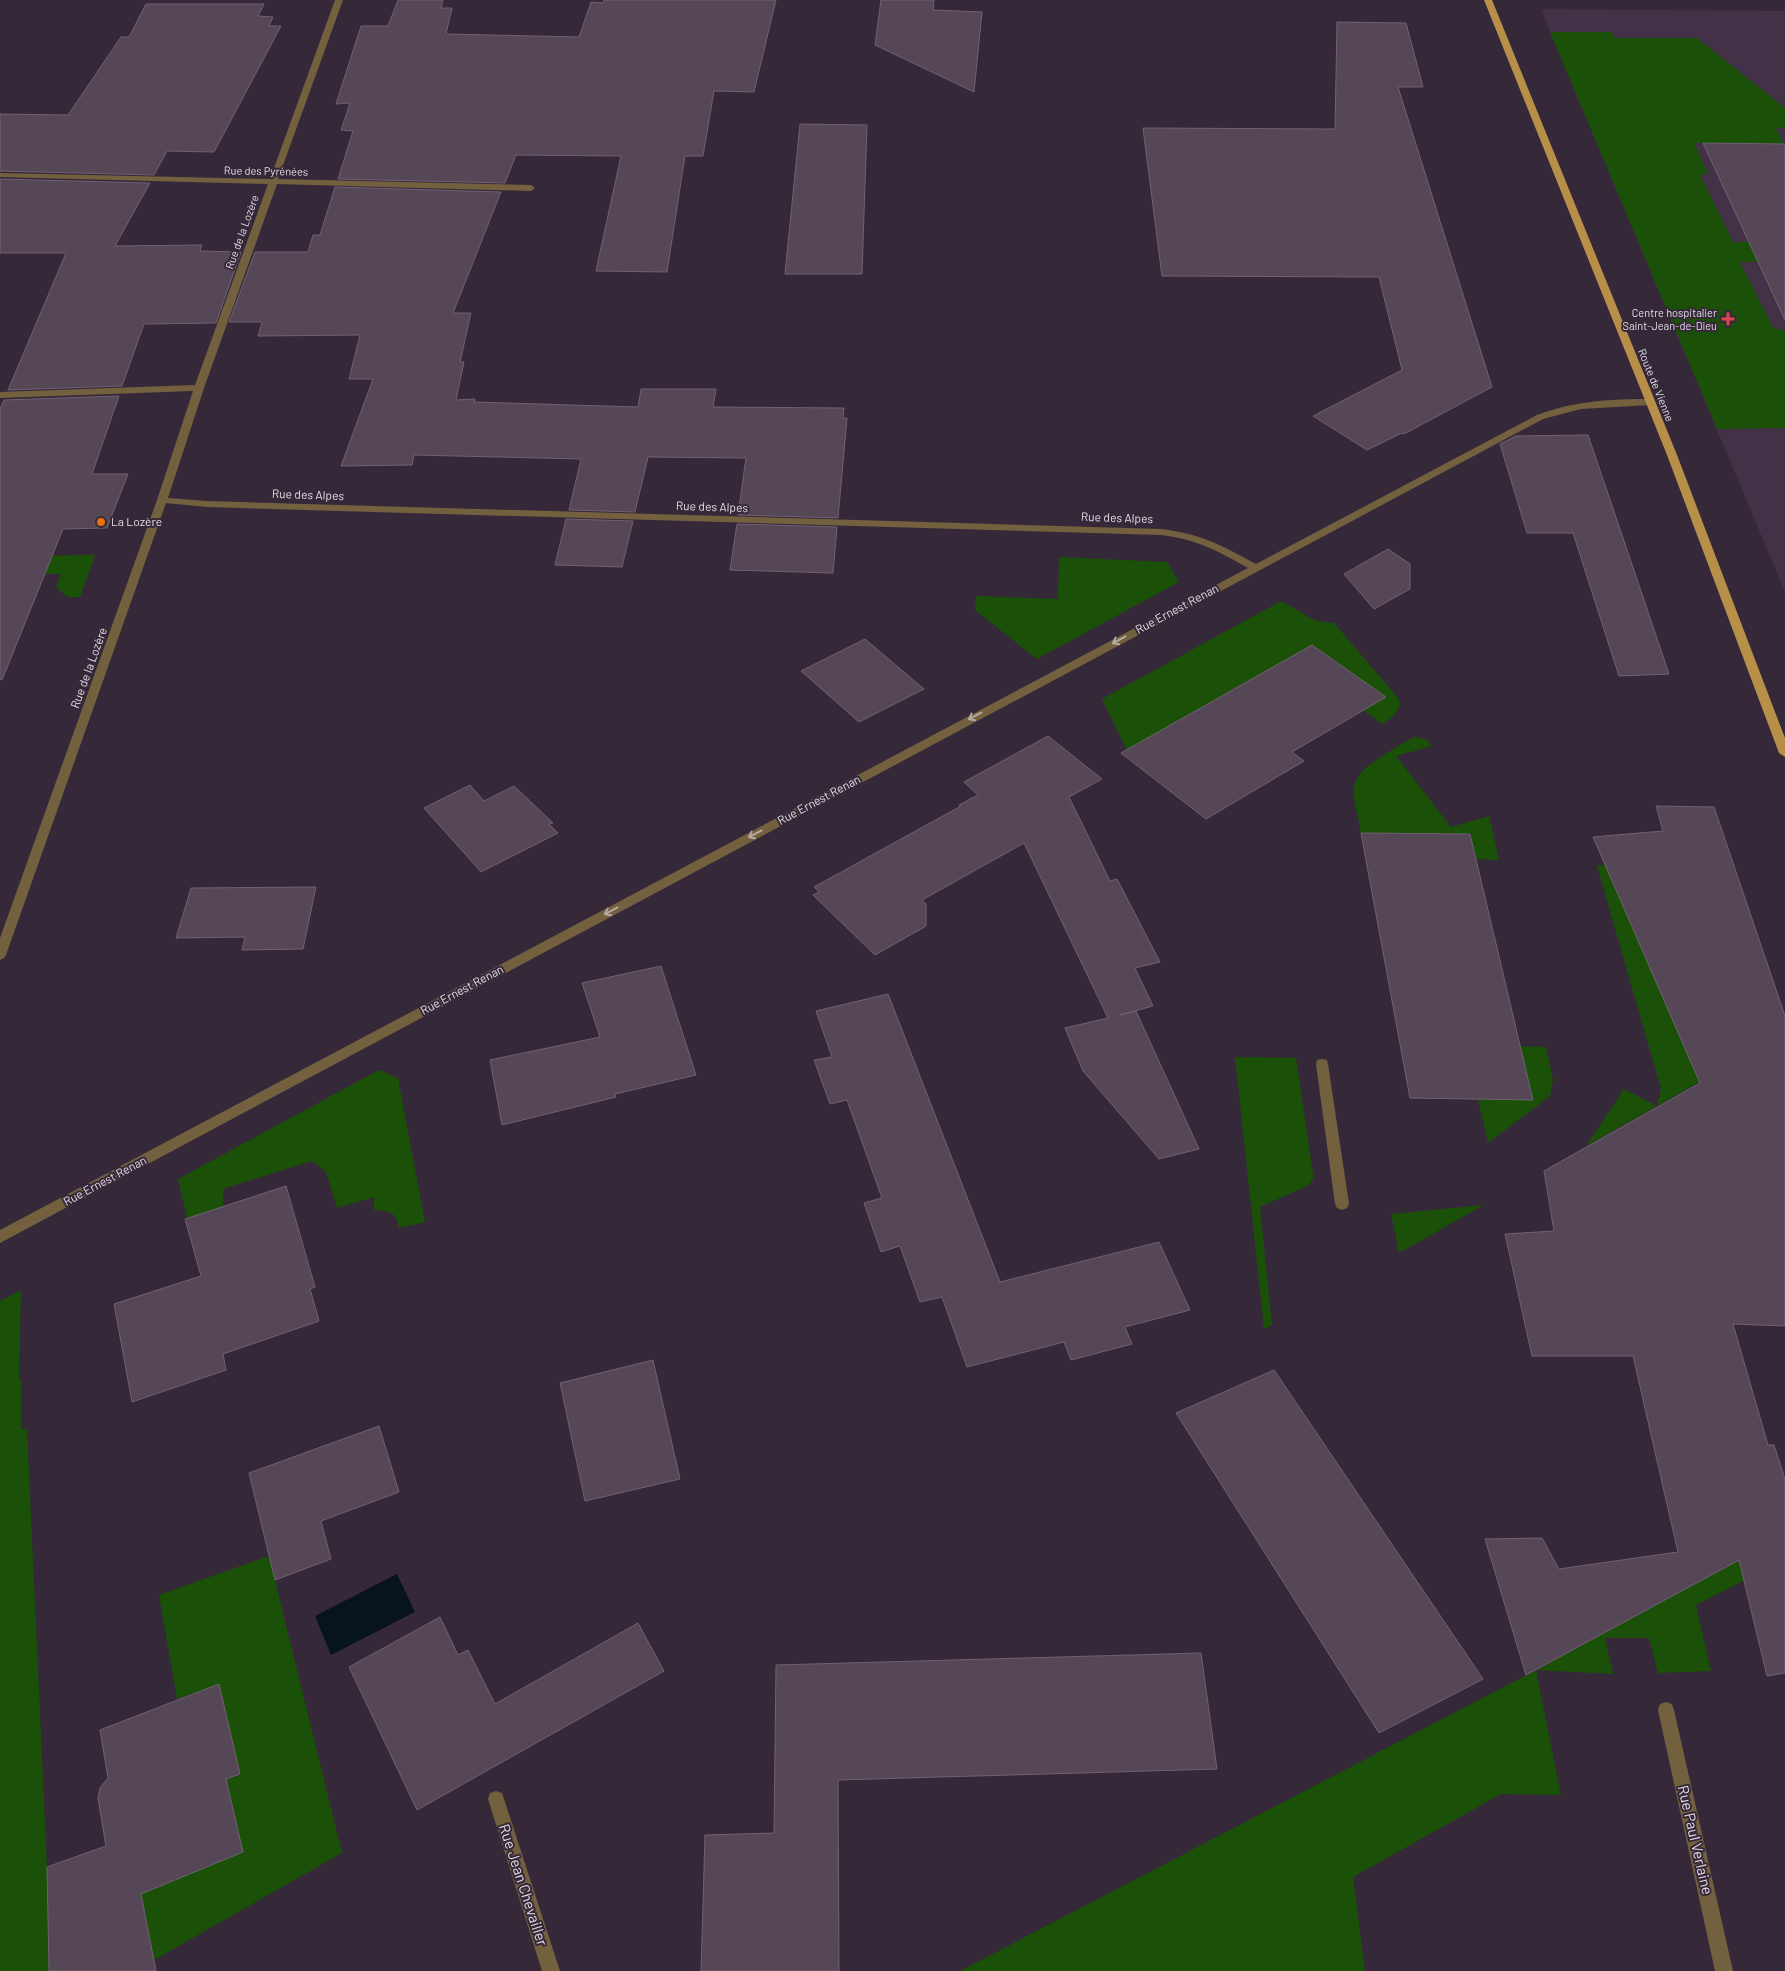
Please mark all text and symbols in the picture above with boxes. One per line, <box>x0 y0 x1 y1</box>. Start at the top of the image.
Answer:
street label: Rue des Pyrénées <box>224 163 308 178</box>
street label: Rue de la Lozère <box>222 193 261 271</box>
place label: Centre hospitalier Saint-Jean-de-Dieu <box>1623 306 1717 332</box>
marker: Centre hospitalier Saint-Jean-de-Dieu <box>1721 312 1735 326</box>
street label: Route de Vienne <box>1636 347 1677 423</box>
street label: Rue des Alpes <box>272 486 345 502</box>
street label: Rue des Alpes <box>676 498 749 514</box>
street label: Rue des Alpes <box>1081 509 1154 525</box>
place label: La Lozère <box>111 514 162 528</box>
marker: La Lozère <box>95 516 107 528</box>
street label: Rue Ernest Renan <box>1133 580 1221 636</box>
street label: Rue de la Lozère <box>67 625 109 710</box>
one-way arrow <box>1111 635 1126 645</box>
one-way arrow <box>968 711 983 721</box>
street label: Rue Ernest Renan <box>775 771 863 827</box>
one-way arrow <box>748 830 763 839</box>
one-way arrow <box>605 906 619 916</box>
street label: Rue Ernest Renan <box>418 961 506 1017</box>
street label: Rue Ernest Renan <box>61 1152 149 1208</box>
street label: Rue Paul Verlaine <box>1675 1783 1717 1896</box>
street label: Rue Jean Chevailler <box>496 1821 552 1948</box>

